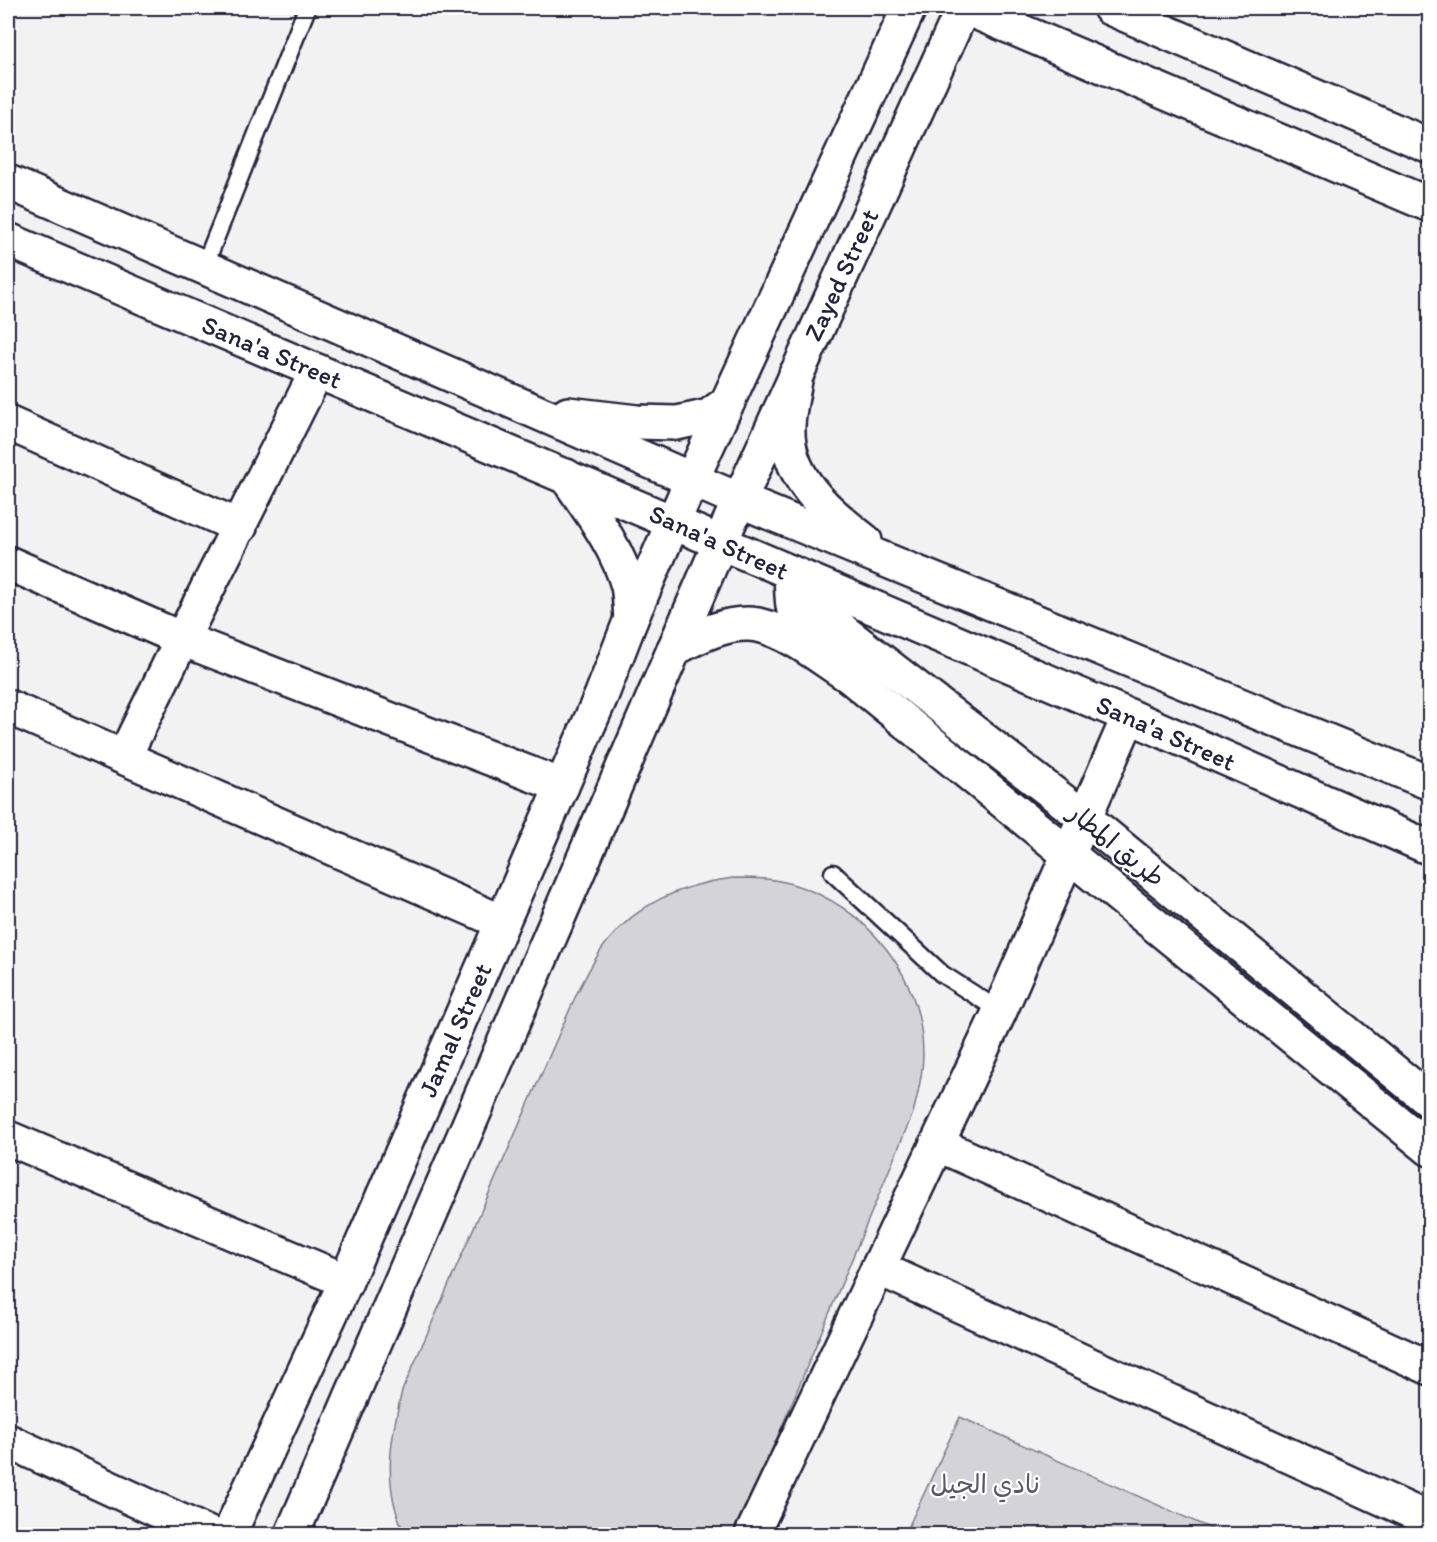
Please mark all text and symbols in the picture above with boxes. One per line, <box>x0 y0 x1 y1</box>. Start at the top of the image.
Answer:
street label: Zayed Street <box>797 204 886 346</box>
street label: Sana'a Street <box>197 308 347 396</box>
street label: Sana'a Street <box>644 497 794 587</box>
street label: Sana'a Street <box>1091 688 1241 778</box>
street label: طريق المطار <box>1061 795 1172 894</box>
street label: Jamal Street <box>411 958 499 1102</box>
park label: نادي الجيل <box>930 1468 1040 1503</box>

